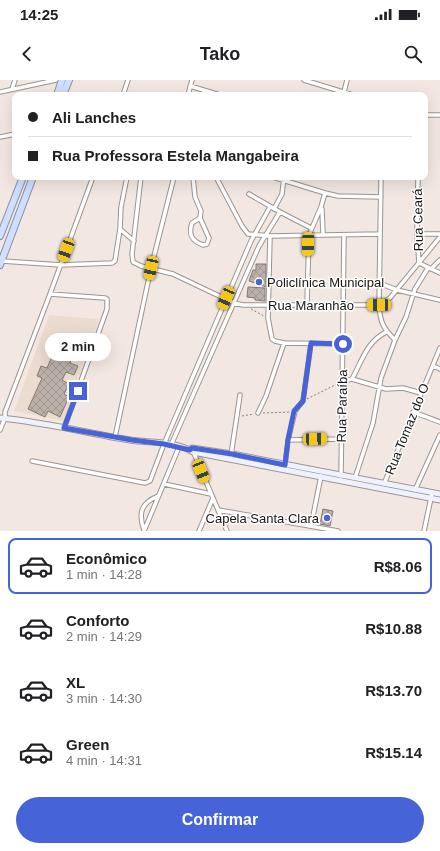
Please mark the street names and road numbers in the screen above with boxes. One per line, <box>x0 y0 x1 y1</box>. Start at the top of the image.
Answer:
street label: Rua Ceará <box>410 188 426 252</box>
street label: Rua Maranhão <box>268 298 354 313</box>
street label: Rua Paraíba <box>334 369 350 443</box>
street label: Rua Tomaz do O <box>382 381 432 477</box>

